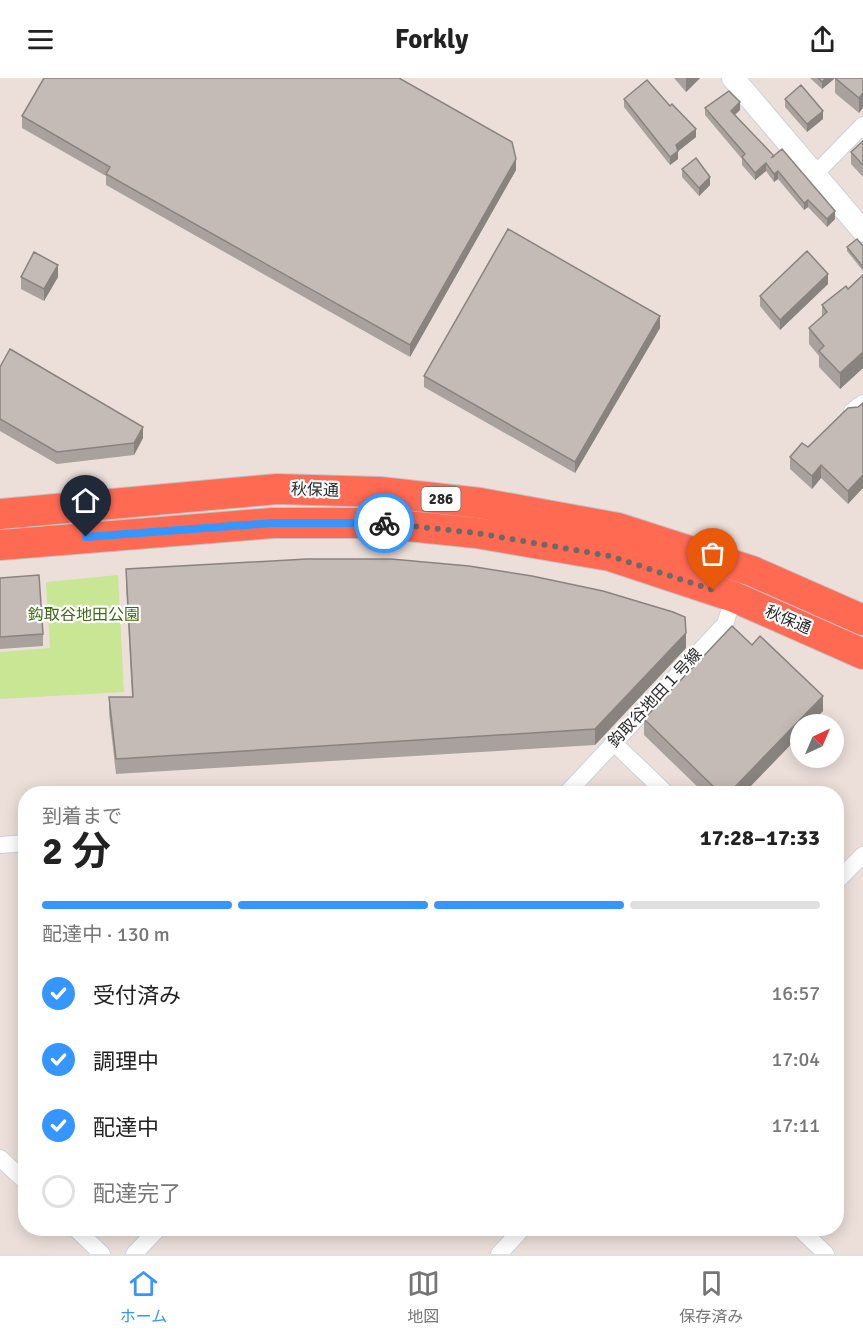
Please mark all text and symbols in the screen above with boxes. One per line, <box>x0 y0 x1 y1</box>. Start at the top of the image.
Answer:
icon: menu <box>24 23 57 56</box>
text: Forkly <box>395 23 468 56</box>
icon: share <box>806 23 839 56</box>
pin <box>60 475 111 537</box>
street label: 秋保通 <box>291 479 339 501</box>
icon: home <box>69 484 102 517</box>
road number: 286 <box>422 487 460 511</box>
courier <box>354 493 414 553</box>
icon: bike <box>368 507 401 540</box>
pin <box>687 528 738 590</box>
icon: bag <box>696 537 729 570</box>
street label: 秋保通 <box>762 601 814 639</box>
park label: 鈎取谷地田公園 <box>28 605 140 625</box>
street label: 鈎取谷地田１号線 <box>604 644 706 752</box>
north arrow <box>790 714 844 768</box>
map controls <box>790 714 844 768</box>
text: 到着まで <box>42 804 122 829</box>
text: 17:28–17:33 <box>700 824 820 851</box>
text: 2 分 <box>42 827 111 875</box>
text: 配達中 · 130 m <box>42 922 170 947</box>
icon: check <box>42 977 75 1010</box>
text: 16:57 <box>771 981 820 1006</box>
text: 受付済み <box>93 982 181 1009</box>
icon: check <box>42 1043 75 1076</box>
text: 17:04 <box>771 1047 820 1072</box>
text: 調理中 <box>93 1048 159 1075</box>
icon: check <box>42 1109 75 1142</box>
text: 17:11 <box>771 1113 820 1138</box>
text: 配達中 <box>93 1114 159 1141</box>
text: 配達完了 <box>93 1180 181 1207</box>
tab: ホーム <box>120 1267 167 1327</box>
tab: 地図 <box>407 1267 440 1327</box>
tab: 保存済み <box>679 1267 743 1327</box>

